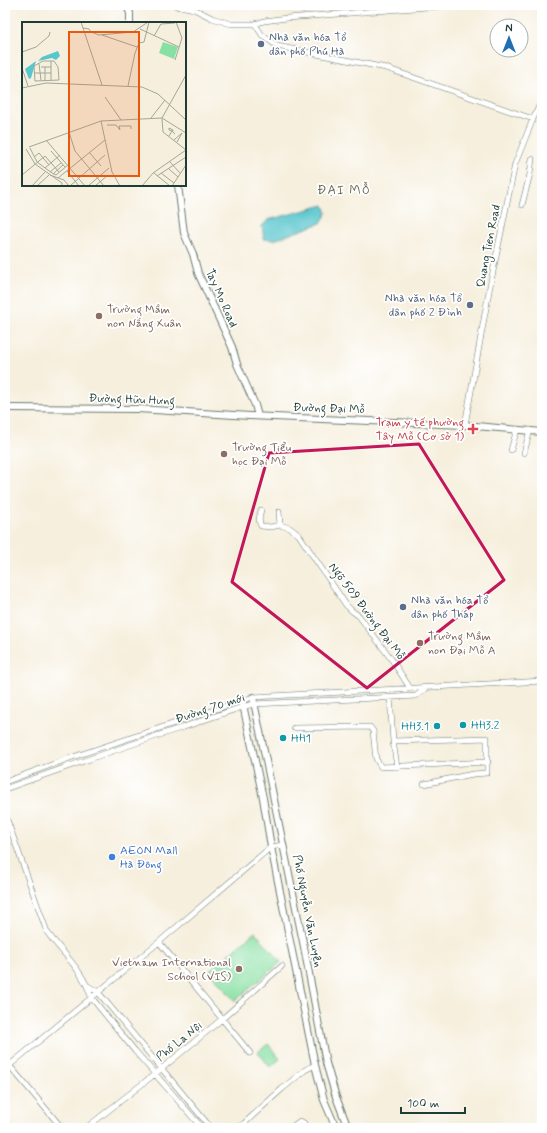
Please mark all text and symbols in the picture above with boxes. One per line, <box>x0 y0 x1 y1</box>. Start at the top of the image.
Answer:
north arrow <box>489 18 529 58</box>
inset map <box>22 22 186 186</box>
text: N <box>505 22 513 36</box>
place label: Nhà văn hóa Tổ dân phố Phú Hà <box>269 30 346 60</box>
marker: Nhà văn hóa Tổ dân phố Phú Hà <box>256 39 266 49</box>
district label: ĐẠI MỖ <box>317 181 371 199</box>
street label: Quang Tien Road <box>473 203 505 289</box>
street label: Tay Mo Road <box>201 267 241 330</box>
place label: Nhà văn hóa Tổ dân phố 2 Đình <box>385 291 462 321</box>
marker: Nhà văn hóa Tổ dân phố 2 Đình <box>465 300 475 310</box>
place label: Trường Mầm non Nắng Xuân <box>107 302 181 333</box>
marker: Trường Mầm non Nắng Xuân <box>94 311 104 321</box>
street label: Đường Hữu Hưng <box>89 391 176 411</box>
street label: Đường Đại Mỗ <box>293 400 365 419</box>
place label: Trạm y tế phường Tây Mỗ (Cơ sở 1) <box>376 415 465 445</box>
marker: Trạm y tế phường Tây Mỗ (Cơ sở 1) <box>467 423 479 435</box>
place label: Trường Tiểu học Đại Mỗ <box>232 440 292 470</box>
marker: Trường Tiểu học Đại Mỗ <box>219 449 229 459</box>
street label: Ngõ 509 Đường Đại Mỗ <box>324 560 408 664</box>
place label: Nhà văn hóa Tổ dân phố Tháp <box>411 593 488 623</box>
marker: Nhà văn hóa Tổ dân phố Tháp <box>398 602 408 612</box>
place label: Trường Mầm non Đại Mỗ A <box>428 629 496 659</box>
marker: Trường Mầm non Đại Mỗ A <box>415 638 425 648</box>
street label: Đường 70 mới <box>174 690 248 729</box>
place label: HH3.2 <box>471 718 499 734</box>
place label: HH3.1 <box>401 719 429 735</box>
marker: HH3.2 <box>458 720 468 730</box>
marker: HH3.1 <box>432 721 442 731</box>
place label: HH1 <box>291 731 311 747</box>
marker: HH1 <box>278 733 288 743</box>
place label: AEON Mall Hà Đông <box>120 843 178 874</box>
marker: AEON Mall Hà Đông <box>107 852 117 862</box>
street label: Phố Nguyễn Văn Luyện <box>287 853 326 969</box>
place label: Vietnam International School (VIS) <box>112 955 232 985</box>
marker: Vietnam International School (VIS) <box>234 964 244 974</box>
street label: Phố La Nội <box>153 1018 206 1065</box>
scale bar <box>401 1089 465 1115</box>
text: 100 m <box>407 1096 439 1112</box>

